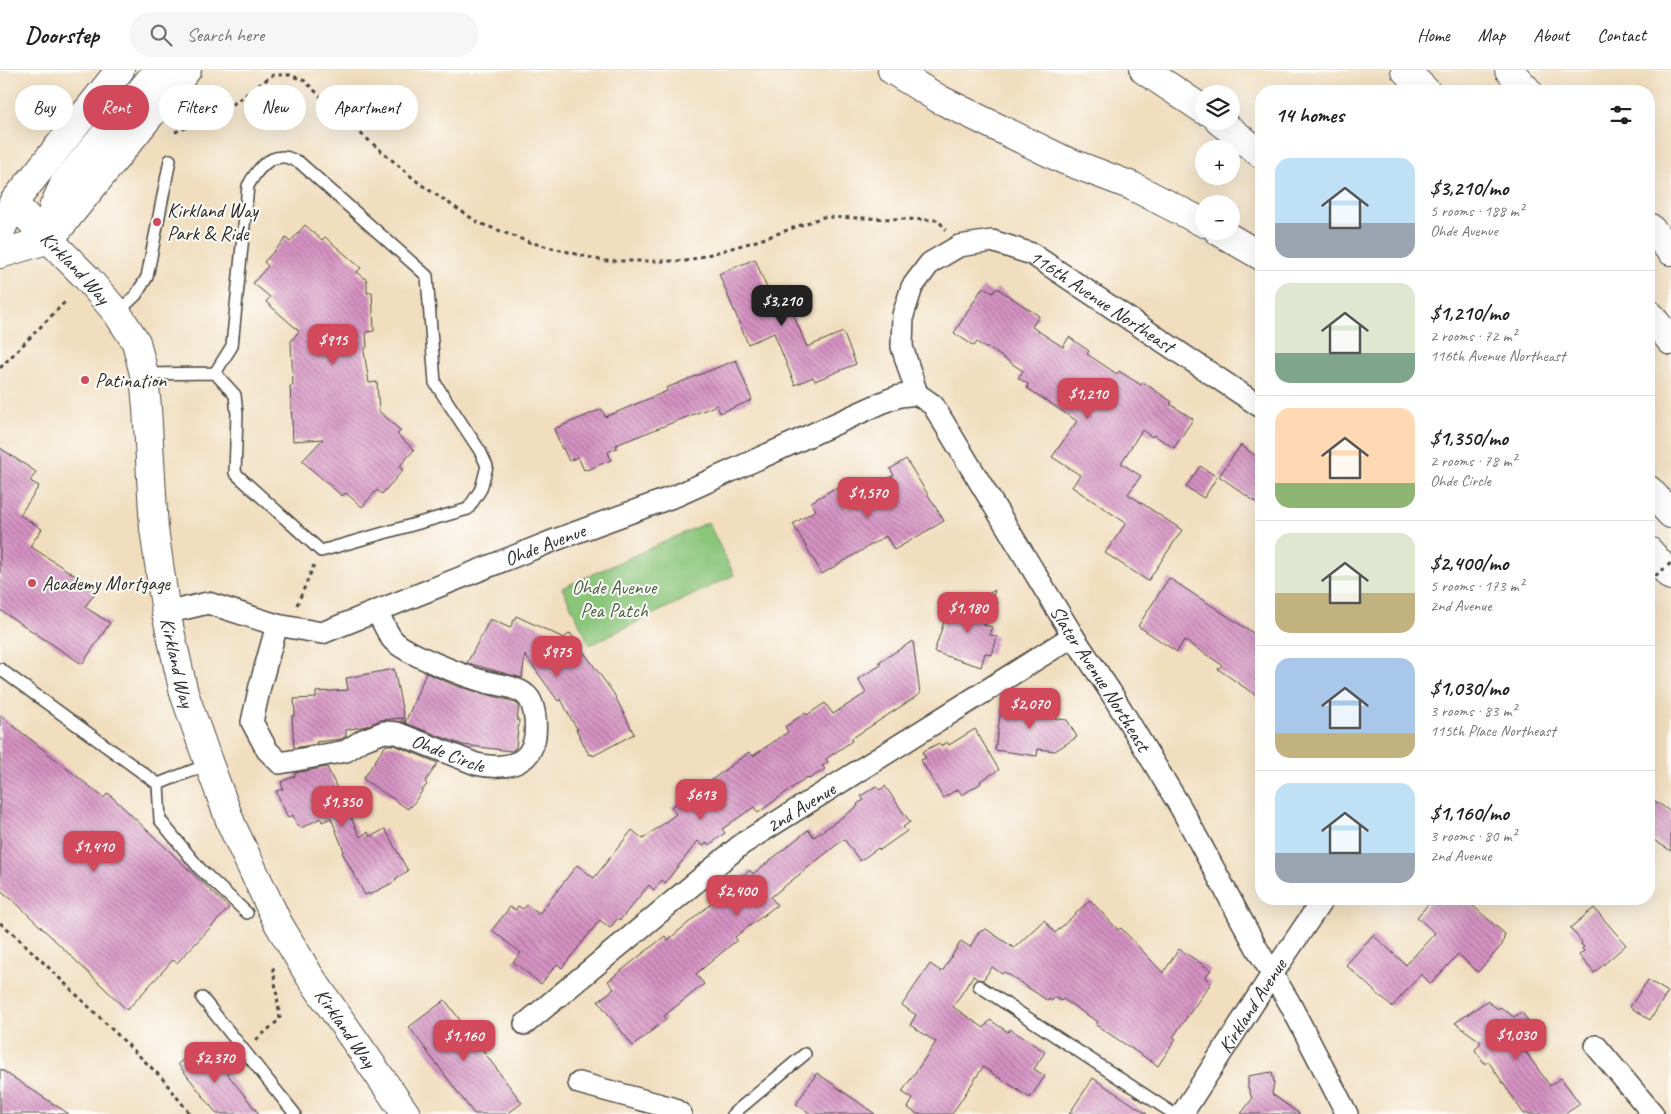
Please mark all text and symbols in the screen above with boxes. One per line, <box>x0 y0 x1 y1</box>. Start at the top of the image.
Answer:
search box <box>129 12 479 57</box>
text: Doorstep <box>25 20 99 50</box>
icon: search <box>147 21 175 49</box>
text: Search here <box>187 23 264 47</box>
text: Home <box>1417 24 1450 46</box>
text: Map <box>1478 24 1505 46</box>
text: About <box>1533 24 1569 46</box>
text: Contact <box>1597 24 1646 46</box>
chip: Buy <box>15 85 73 130</box>
chip: Rent <box>83 85 149 130</box>
chip: Filters <box>159 85 234 130</box>
chip: New <box>244 85 306 130</box>
chip: Apartment <box>316 85 418 130</box>
map controls <box>1195 85 1240 240</box>
button: layers <box>1195 85 1240 130</box>
icon: filters <box>1607 101 1635 129</box>
text: 14 homes <box>1275 102 1344 128</box>
button: + <box>1195 140 1240 185</box>
text: $3,210/mo <box>1430 175 1508 201</box>
icon: home <box>1315 178 1375 238</box>
button: − <box>1195 195 1240 240</box>
place label: Kirkland Way Park & Ride <box>167 198 260 246</box>
text: 5 rooms · 188 m² <box>1430 201 1524 221</box>
marker: Kirkland Way Park & Ride <box>151 216 163 228</box>
text: Ohde Avenue <box>1430 221 1498 241</box>
street label: Kirkland Way <box>35 226 117 311</box>
street label: 116th Avenue Northeast <box>1025 243 1182 360</box>
pin: $3,210 <box>741 284 823 327</box>
text: $3,210 <box>762 291 802 311</box>
text: $1,210/mo <box>1430 300 1508 326</box>
icon: home <box>1315 303 1375 363</box>
pin: $915 <box>303 324 363 366</box>
text: 2 rooms · 72 m² <box>1430 326 1516 346</box>
text: $915 <box>319 330 347 350</box>
text: 116th Avenue Northeast <box>1430 346 1565 366</box>
place label: Patination <box>95 368 167 393</box>
marker: Patination <box>79 374 91 386</box>
pin: $1,210 <box>1047 378 1129 420</box>
text: $1,210 <box>1068 384 1108 404</box>
text: $1,350/mo <box>1430 425 1508 451</box>
icon: home <box>1315 428 1375 488</box>
text: 2 rooms · 78 m² <box>1430 451 1516 471</box>
text: Ohde Circle <box>1430 471 1491 491</box>
pin: $1,570 <box>827 476 909 519</box>
text: $1,570 <box>849 483 887 503</box>
street label: Ohde Avenue <box>501 517 590 571</box>
text: $2,400/mo <box>1430 550 1508 576</box>
icon: home <box>1315 553 1375 613</box>
place label: Academy Mortgage <box>42 571 171 596</box>
park label: Ohde Avenue Pea Patch <box>572 575 658 623</box>
text: 5 rooms · 173 m² <box>1430 576 1524 596</box>
marker: Academy Mortgage <box>26 577 38 589</box>
pin: $1,180 <box>927 592 1009 634</box>
text: 2nd Avenue <box>1430 596 1491 616</box>
text: $1,180 <box>948 598 988 618</box>
street label: Slater Avenue Northeast <box>1045 601 1157 758</box>
street label: Kirkland Way <box>155 615 201 713</box>
pin: $975 <box>527 636 587 678</box>
text: $975 <box>543 642 571 662</box>
text: $1,030/mo <box>1430 675 1508 701</box>
icon: home <box>1315 678 1375 738</box>
pin: $2,070 <box>989 688 1071 730</box>
text: $2,070 <box>1010 694 1050 714</box>
text: 3 rooms · 83 m² <box>1430 701 1516 721</box>
text: 115th Place Northeast <box>1430 721 1555 741</box>
street label: Ohde Circle <box>408 727 487 778</box>
street label: 2nd Avenue <box>761 775 841 838</box>
pin: $613 <box>671 778 731 821</box>
text: $613 <box>686 785 716 805</box>
pin: $1,350 <box>301 786 383 828</box>
text: $1,350 <box>323 792 361 812</box>
text: $1,160/mo <box>1430 800 1509 826</box>
icon: home <box>1315 803 1375 863</box>
text: 3 rooms · 80 m² <box>1430 826 1516 846</box>
pin: $1,410 <box>53 830 135 873</box>
text: $1,410 <box>74 837 114 857</box>
text: 2nd Avenue <box>1430 846 1491 866</box>
pin: $2,400 <box>696 874 778 917</box>
text: $2,400 <box>717 881 757 901</box>
street label: Kirkland Avenue <box>1212 952 1293 1058</box>
street label: Kirkland Way <box>310 983 383 1074</box>
pin: $1,030 <box>1475 1018 1557 1061</box>
pin: $1,160 <box>423 1020 505 1062</box>
text: $1,030 <box>1496 1025 1536 1045</box>
text: $1,160 <box>444 1026 484 1046</box>
pin: $2,370 <box>174 1042 256 1084</box>
text: $2,370 <box>195 1048 235 1068</box>

